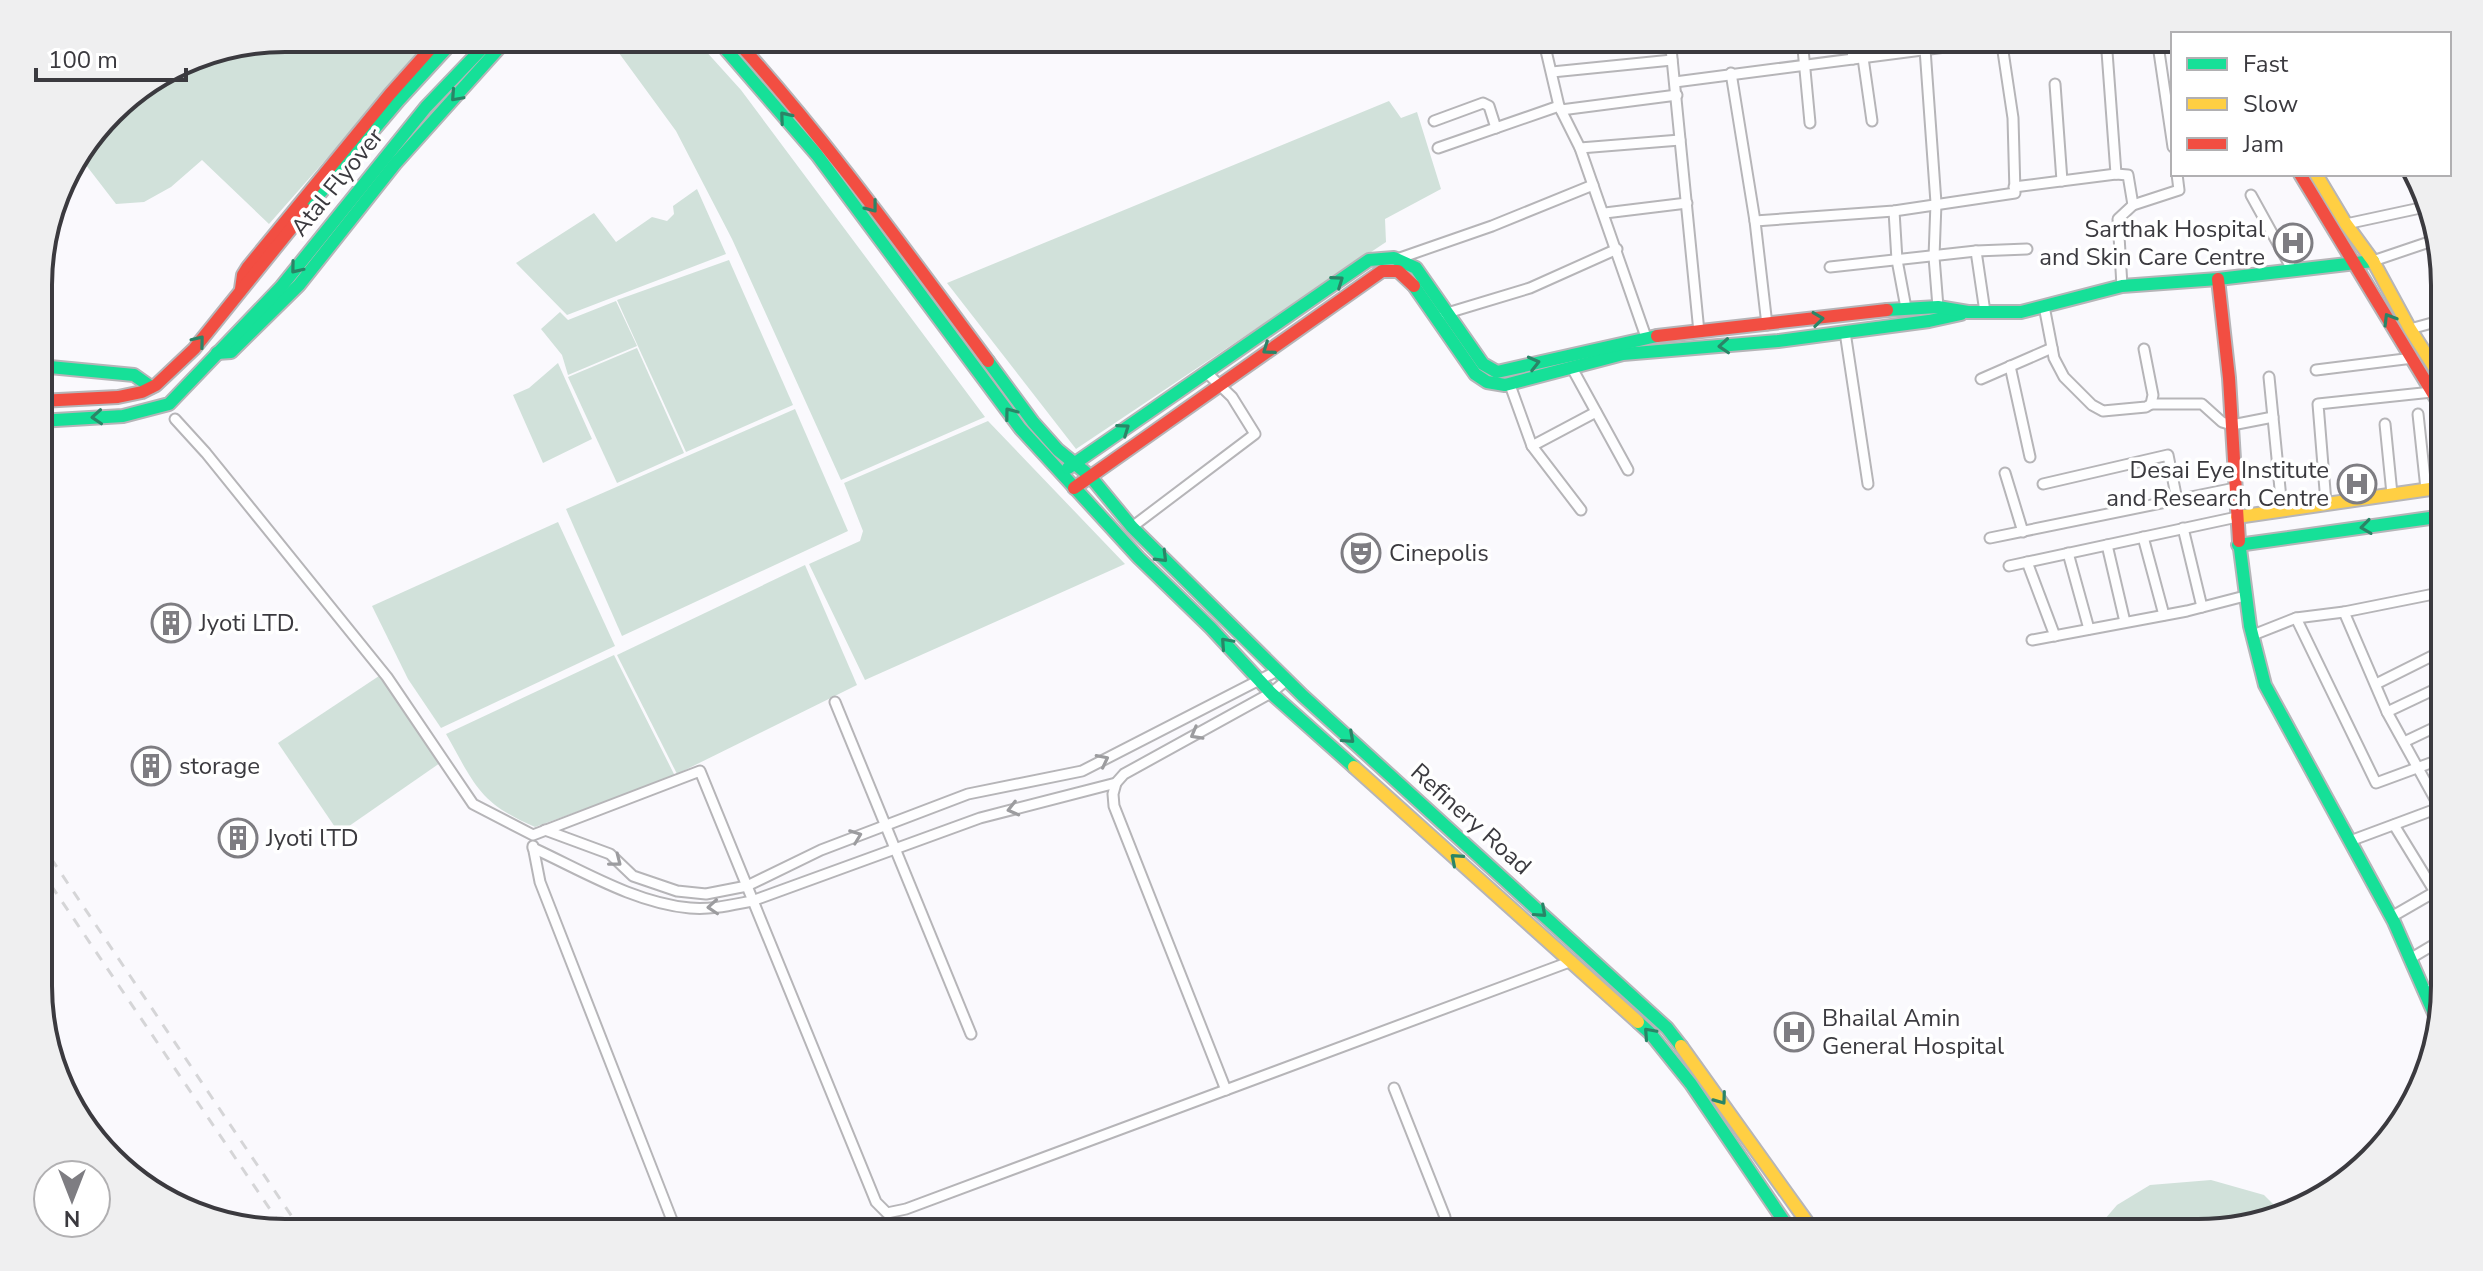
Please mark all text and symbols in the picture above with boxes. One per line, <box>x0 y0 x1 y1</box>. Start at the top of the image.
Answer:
scale bar <box>36 32 186 82</box>
legend <box>2171 32 2451 176</box>
text: 100 m <box>48 44 118 76</box>
text: Fast <box>2243 48 2289 80</box>
one-way arrow <box>451 86 465 101</box>
text: Slow <box>2243 88 2298 120</box>
one-way arrow <box>780 112 795 127</box>
street label: Atal Flyover <box>284 121 391 243</box>
text: Jam <box>2242 128 2284 160</box>
one-way arrow <box>862 198 876 213</box>
place label: Sarthak Hospital and Skin Care Centre <box>2039 213 2265 273</box>
hospital icon: Sarthak Hospital and Skin Care Centre <box>2272 222 2314 264</box>
one-way arrow <box>292 259 306 274</box>
one-way arrow <box>1329 276 1343 291</box>
one-way arrow <box>1812 310 1825 327</box>
one-way arrow <box>2384 313 2399 328</box>
one-way arrow <box>189 335 204 350</box>
one-way arrow <box>1717 337 1730 354</box>
one-way arrow <box>1263 339 1277 354</box>
one-way arrow <box>1526 356 1540 373</box>
one-way arrow <box>90 408 103 425</box>
one-way arrow <box>1005 408 1019 422</box>
one-way arrow <box>1116 424 1130 439</box>
place label: Desai Eye Institute and Research Centre <box>2106 454 2329 514</box>
hospital icon: Desai Eye Institute and Research Centre <box>2336 463 2378 505</box>
one-way arrow <box>2360 518 2373 535</box>
theatre icon: Cinepolis <box>1340 532 1382 574</box>
place label: Cinepolis <box>1389 537 1489 569</box>
one-way arrow <box>1153 547 1167 562</box>
building icon: Jyoti LTD. <box>150 602 192 644</box>
place label: Jyoti LTD. <box>198 607 299 639</box>
one-way arrow <box>1221 638 1235 653</box>
one-way arrow <box>1189 725 1204 740</box>
one-way arrow <box>1339 728 1354 742</box>
building icon: storage <box>130 745 172 787</box>
place label: storage <box>179 750 260 782</box>
one-way arrow <box>1095 754 1110 770</box>
street label: Refinery Road <box>1404 756 1538 882</box>
one-way arrow <box>1006 800 1020 817</box>
building icon: Jyoti lTD <box>217 817 259 859</box>
place label: Jyoti lTD <box>265 822 359 854</box>
one-way arrow <box>848 829 862 846</box>
one-way arrow <box>607 851 622 865</box>
one-way arrow <box>1451 854 1466 868</box>
one-way arrow <box>706 898 719 915</box>
one-way arrow <box>1532 903 1547 917</box>
place label: Bhailal Amin General Hospital <box>1822 1002 2004 1062</box>
hospital icon: Bhailal Amin General Hospital <box>1773 1011 1815 1053</box>
one-way arrow <box>1645 1027 1659 1042</box>
one-way arrow <box>1711 1091 1726 1105</box>
north arrow <box>32 1159 112 1239</box>
text: N <box>64 1203 80 1233</box>

